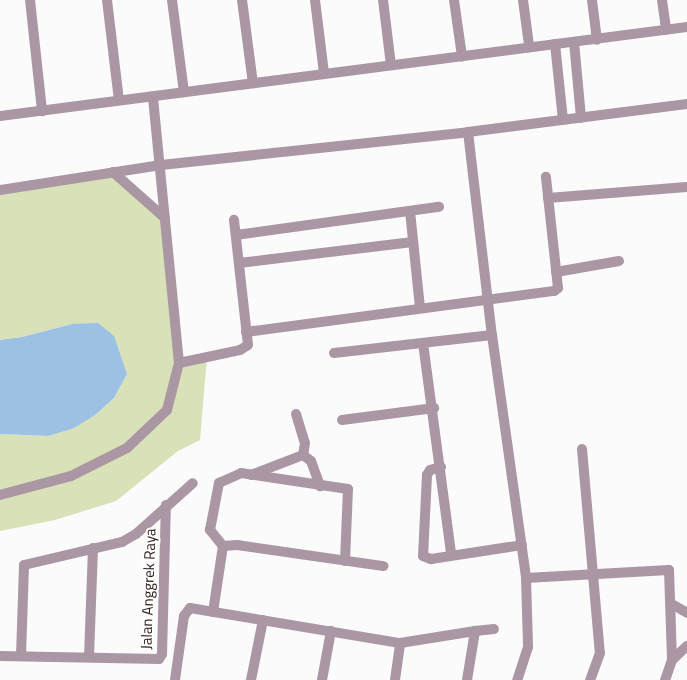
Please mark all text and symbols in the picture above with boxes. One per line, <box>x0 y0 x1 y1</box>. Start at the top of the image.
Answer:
street label: Jalan Anggrek Raya <box>137 528 159 650</box>

